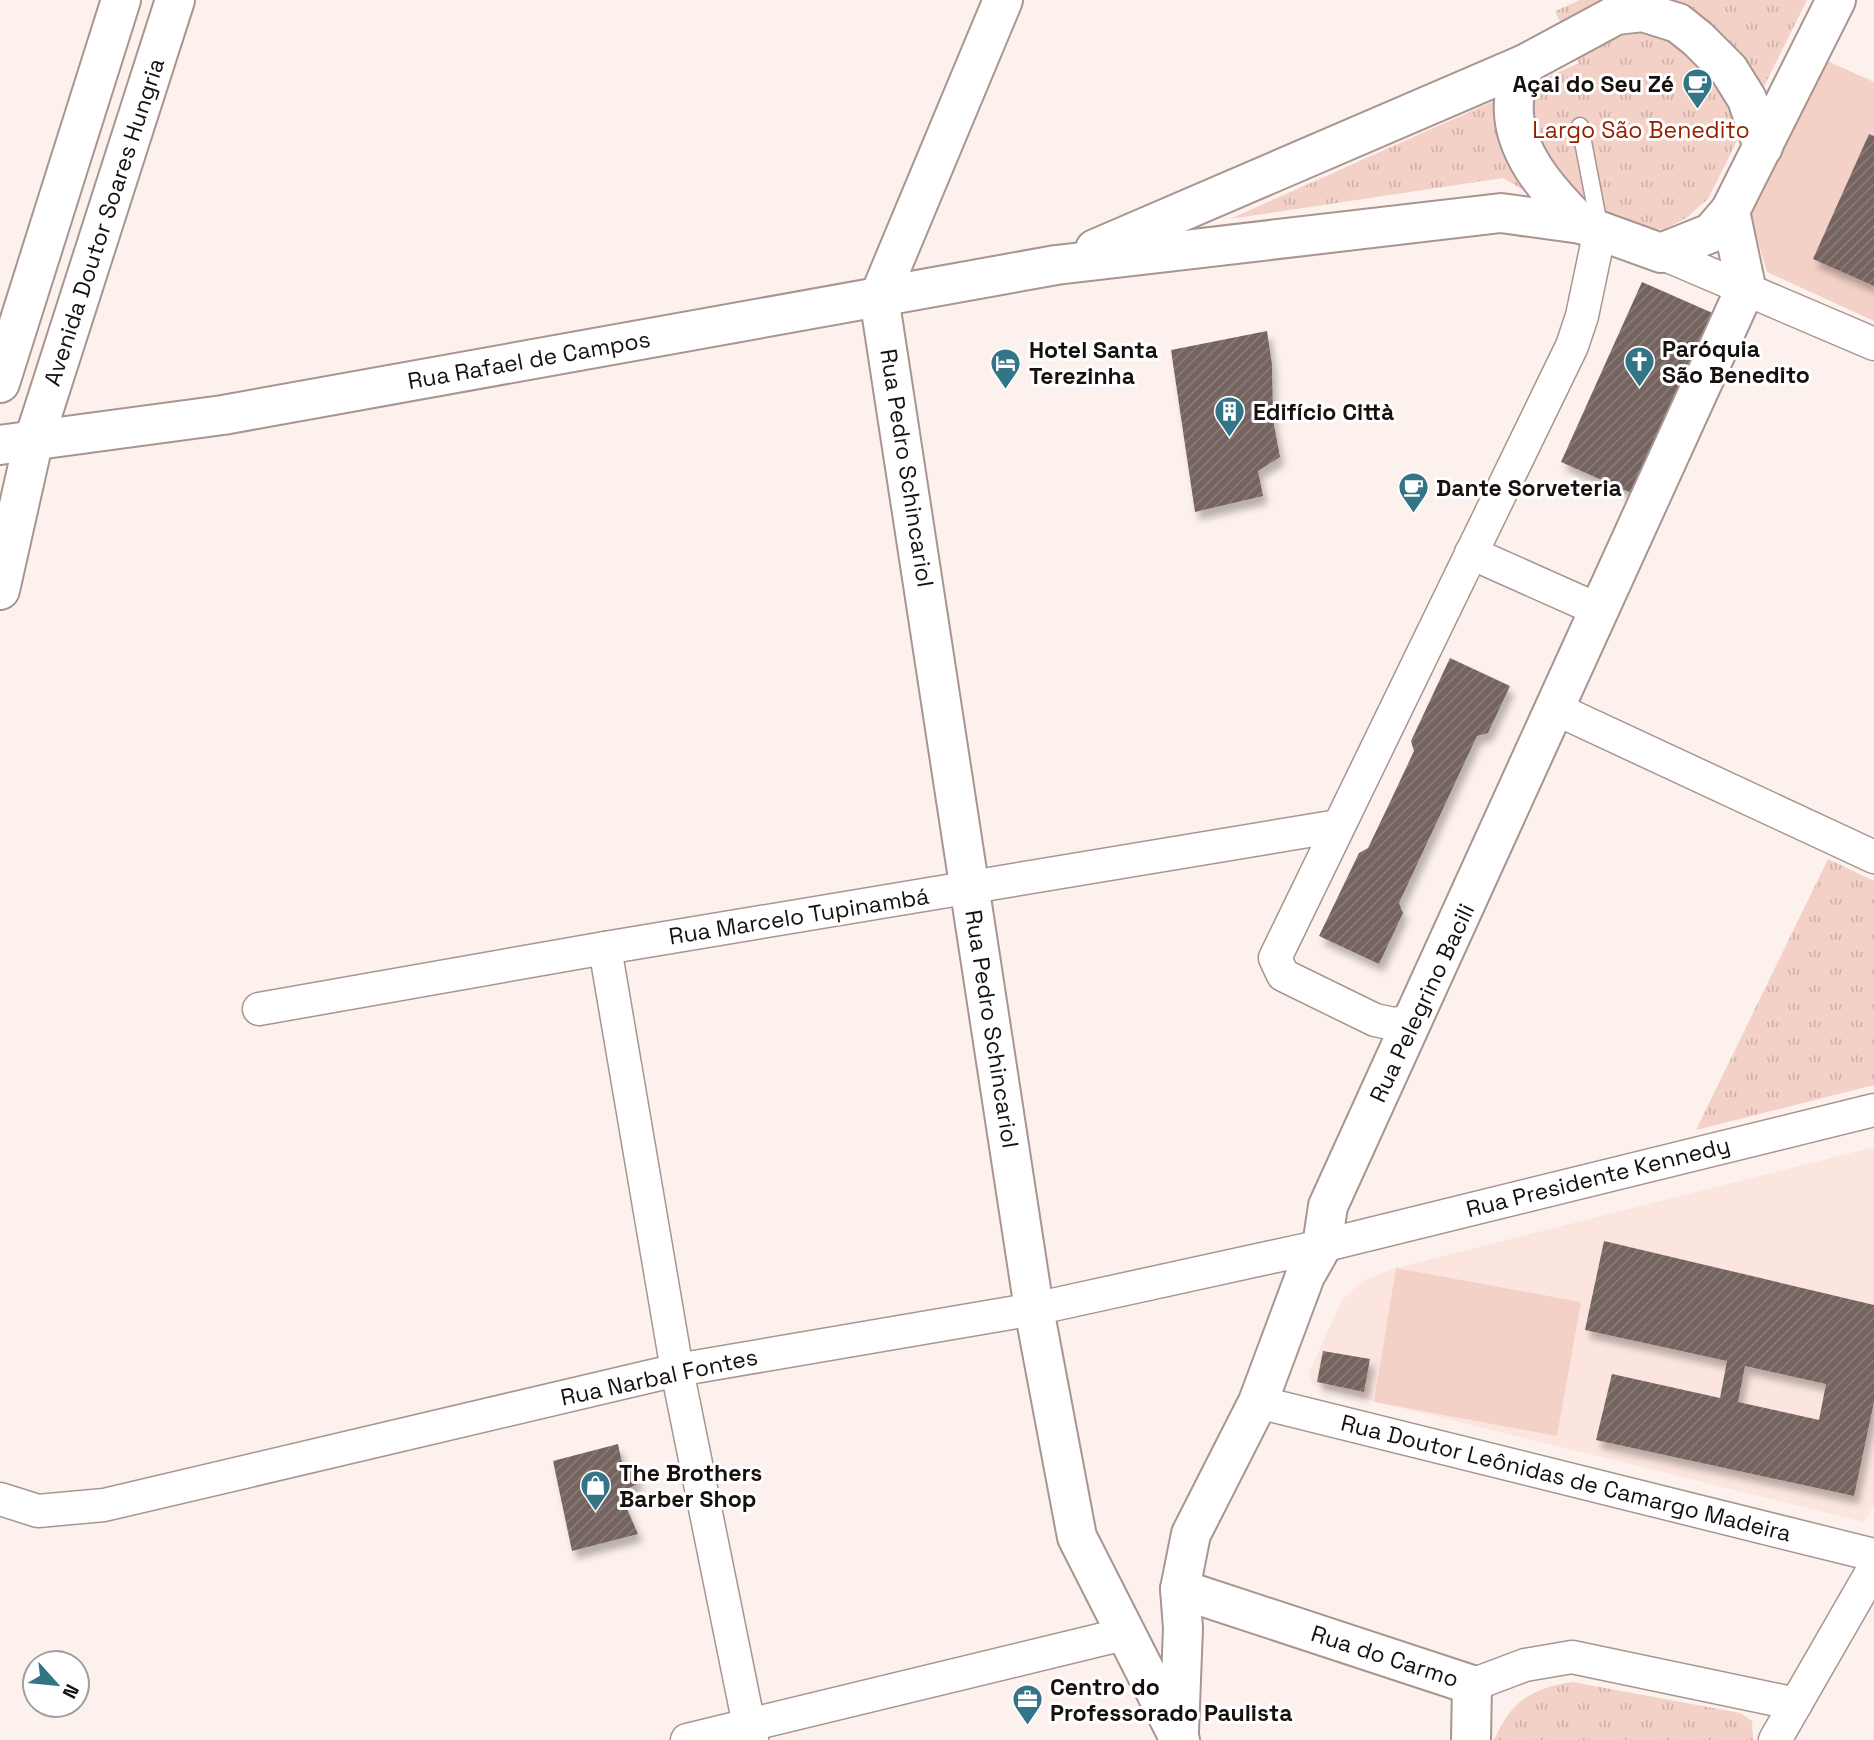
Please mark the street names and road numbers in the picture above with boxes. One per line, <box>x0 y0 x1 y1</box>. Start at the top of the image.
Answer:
street label: Avenida Doutor Soares Hungria <box>37 54 171 390</box>
street label: Rua Rafael de Campos <box>405 324 653 396</box>
street label: Rua Pedro Schincariol <box>873 347 941 589</box>
street label: Rua Marcelo Tupinambá <box>667 881 931 951</box>
street label: Rua Pelegrino Bacili <box>1363 899 1481 1107</box>
street label: Rua Pedro Schincariol <box>958 908 1026 1150</box>
street label: Rua Presidente Kennedy <box>1463 1130 1733 1224</box>
street label: Rua Narbal Fontes <box>558 1341 760 1413</box>
street label: Rua Doutor Leônidas de Camargo Madeira <box>1338 1407 1794 1549</box>
street label: Rua do Carmo <box>1307 1618 1463 1694</box>

